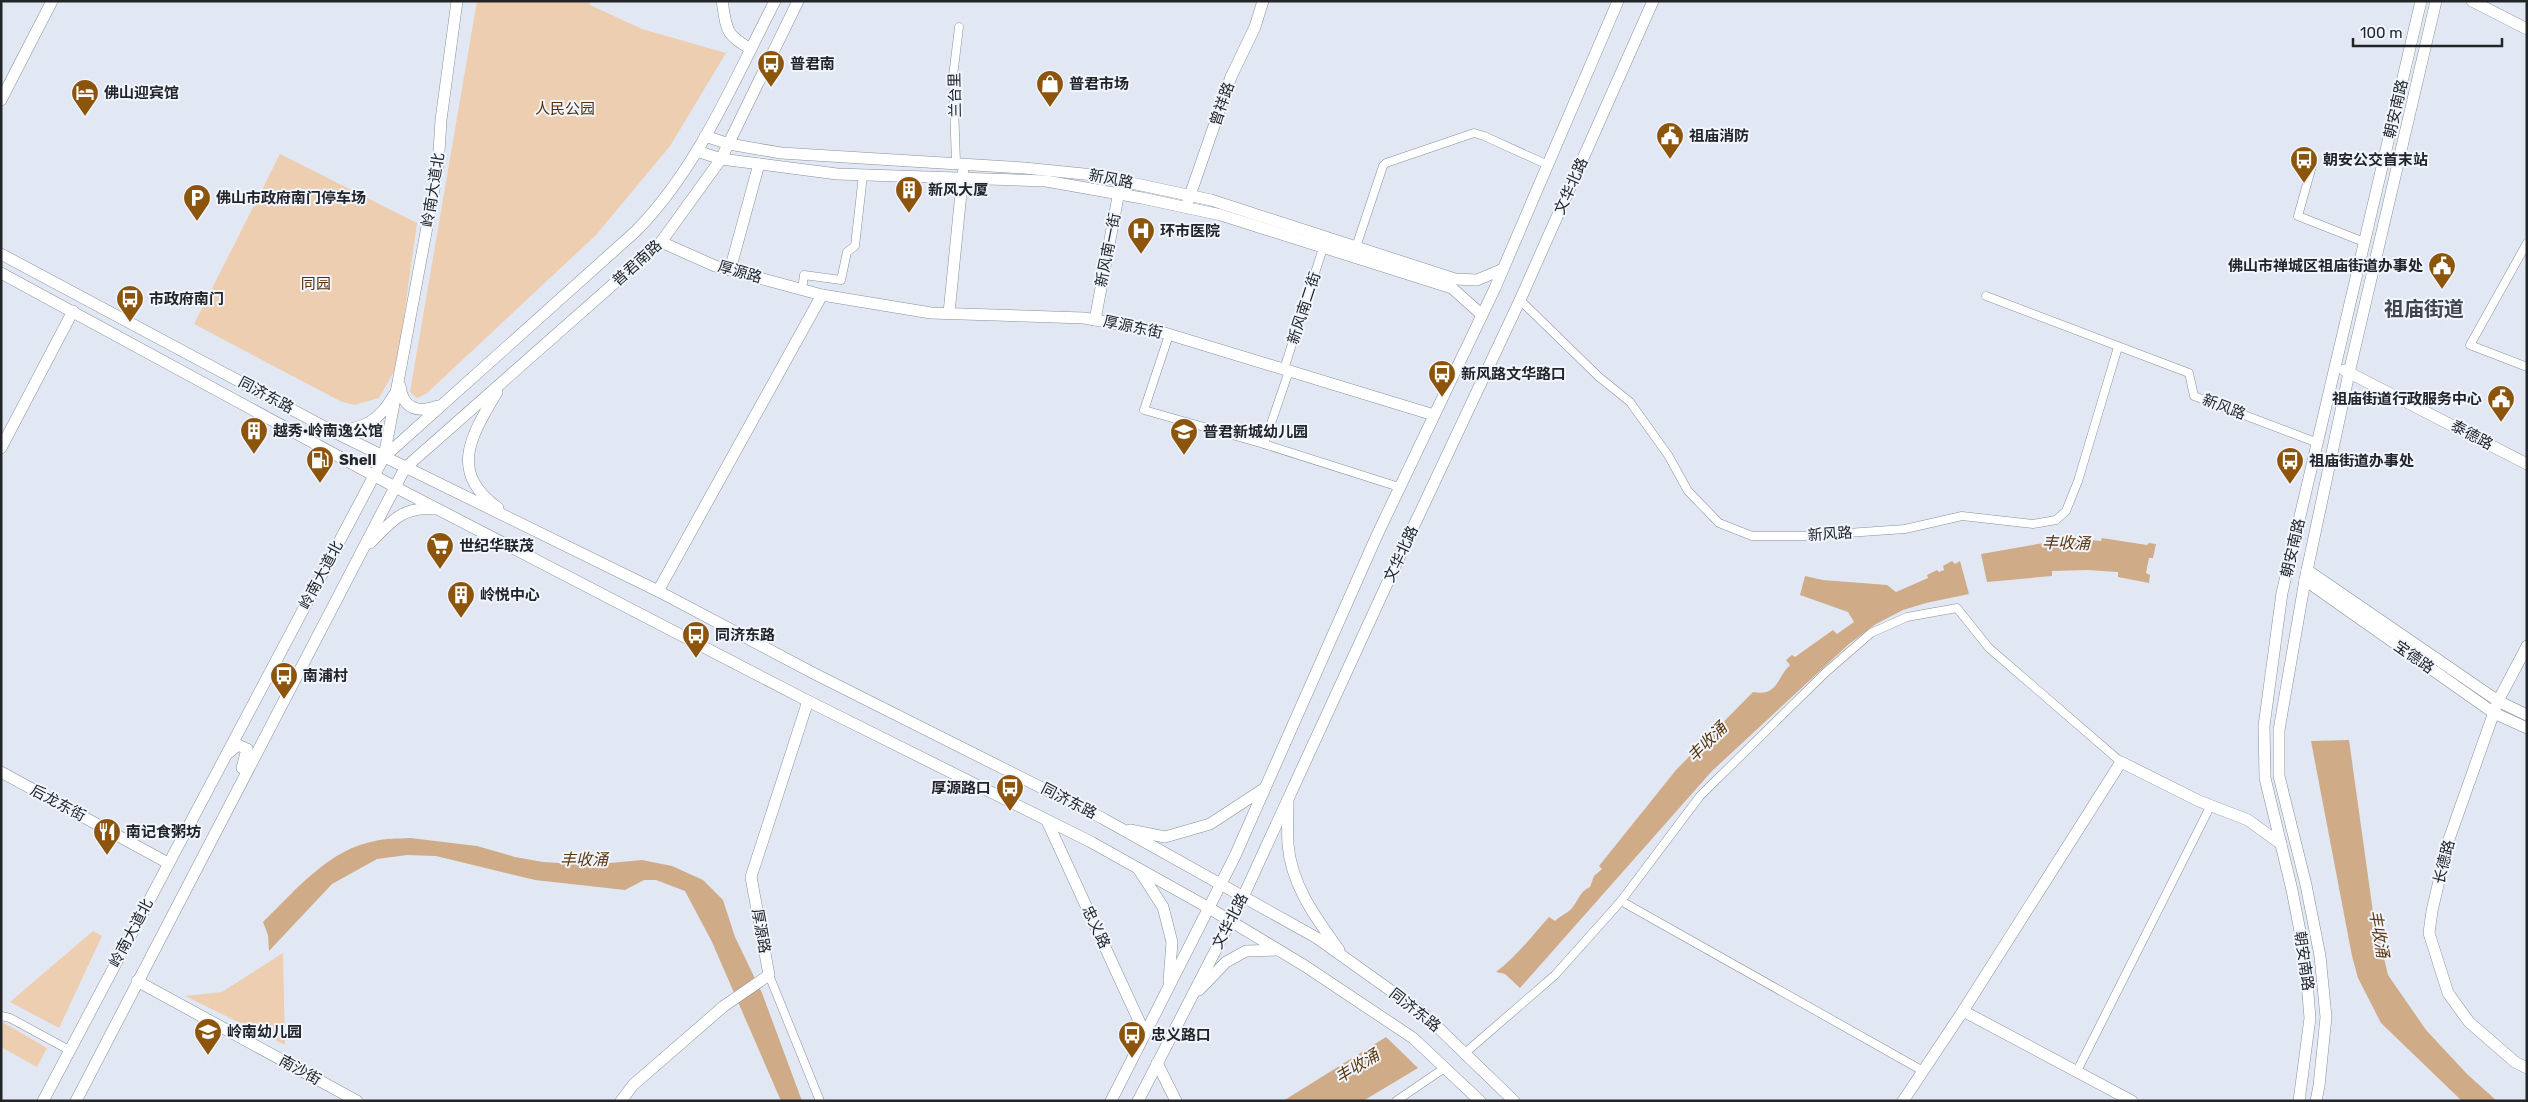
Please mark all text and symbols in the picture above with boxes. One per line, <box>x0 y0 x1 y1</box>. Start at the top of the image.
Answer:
scale bar <box>2353 15 2502 47</box>
text: 100 m <box>2360 24 2402 42</box>
bus stop icon: 普君南 <box>756 49 786 88</box>
place label: 普君南 <box>790 55 835 73</box>
shop icon: 普君市场 <box>1035 69 1065 108</box>
street label: 兰台里 <box>946 72 964 118</box>
place label: 普君市场 <box>1069 75 1129 93</box>
hotel icon: 佛山迎宾馆 <box>70 78 100 117</box>
street label: 朝安南路 <box>2380 78 2412 140</box>
street label: 曾祥路 <box>1206 80 1238 128</box>
place label: 佛山迎宾馆 <box>104 84 179 102</box>
park label: 人民公园 <box>535 100 595 118</box>
public building icon: 祖庙消防 <box>1655 121 1685 160</box>
place label: 祖庙消防 <box>1689 127 1749 145</box>
bus stop icon: 朝安公交首末站 <box>2289 145 2319 184</box>
place label: 朝安公交首末站 <box>2323 151 2428 169</box>
street label: 岭南大道北 <box>418 152 448 228</box>
street label: 文华北路 <box>1551 155 1591 217</box>
street label: 新风路 <box>1087 166 1135 192</box>
building icon: 新风大厦 <box>894 175 924 214</box>
place label: 新风大厦 <box>928 181 988 199</box>
parking icon: 佛山市政府南门停车场 <box>182 183 212 222</box>
place label: 佛山市政府南门停车场 <box>216 189 366 207</box>
street label: 新风南一街 <box>1092 211 1124 289</box>
hospital icon: 环市医院 <box>1126 216 1156 255</box>
place label: 环市医院 <box>1160 222 1220 240</box>
street label: 普君南路 <box>609 236 665 290</box>
public building icon: 佛山市禅城区祖庙街道办事处 <box>2427 251 2457 290</box>
street label: 厚源路 <box>716 257 764 287</box>
place label: 佛山市禅城区祖庙街道办事处 <box>2228 257 2423 275</box>
street label: 新风南二街 <box>1284 270 1324 346</box>
park label: 同园 <box>301 275 331 293</box>
bus stop icon: 市政府南门 <box>115 284 145 323</box>
place label: 市政府南门 <box>149 290 224 308</box>
district label: 祖庙街道 <box>2384 297 2464 321</box>
street label: 厚源东街 <box>1102 312 1164 342</box>
bus stop icon: 新风路文华路口 <box>1427 359 1457 398</box>
place label: 新风路文华路口 <box>1461 365 1566 383</box>
street label: 同济东路 <box>235 373 297 417</box>
public building icon: 祖庙街道行政服务中心 <box>2486 384 2516 423</box>
place label: 祖庙街道行政服务中心 <box>2332 390 2482 408</box>
street label: 新风路 <box>2200 391 2248 423</box>
building icon: 越秀·岭南逸公馆 <box>239 416 269 455</box>
street label: 泰德路 <box>2448 416 2496 454</box>
school or university icon: 普君新城幼儿园 <box>1169 417 1199 456</box>
place label: 越秀·岭南逸公馆 <box>273 422 383 440</box>
place label: 普君新城幼儿园 <box>1203 423 1308 441</box>
fuel station icon: Shell <box>305 445 335 484</box>
bus stop icon: 祖庙街道办事处 <box>2275 446 2305 485</box>
place label: Shell <box>339 451 376 469</box>
place label: 祖庙街道办事处 <box>2309 452 2414 470</box>
street label: 朝安南路 <box>2277 517 2309 579</box>
street label: 文华北路 <box>1380 523 1422 585</box>
street label: 新风路 <box>1807 523 1853 545</box>
supermarket icon: 世纪华联茂 <box>425 531 455 570</box>
water label: 丰收涌 <box>2042 533 2092 553</box>
place label: 世纪华联茂 <box>459 537 534 555</box>
street label: 岭南大道北 <box>295 538 347 612</box>
building icon: 岭悦中心 <box>446 580 476 619</box>
place label: 岭悦中心 <box>480 586 540 604</box>
bus stop icon: 同济东路 <box>681 620 711 659</box>
place label: 同济东路 <box>715 626 775 644</box>
street label: 宝德路 <box>2390 637 2438 677</box>
bus stop icon: 南浦村 <box>269 661 299 700</box>
place label: 南浦村 <box>303 667 348 685</box>
water label: 丰收涌 <box>1683 717 1732 766</box>
bus stop icon: 厚源路口 <box>995 773 1025 812</box>
place label: 厚源路口 <box>931 779 991 797</box>
street label: 同济东路 <box>1038 779 1100 823</box>
street label: 后龙东街 <box>27 781 89 825</box>
restaurant icon: 南记食粥坊 <box>92 817 122 856</box>
place label: 南记食粥坊 <box>126 823 201 841</box>
street label: 长德路 <box>2430 838 2458 886</box>
water label: 丰收涌 <box>560 850 610 869</box>
street label: 文华北路 <box>1208 890 1252 952</box>
street label: 岭南大道北 <box>105 896 157 970</box>
street label: 忠义路 <box>1078 903 1114 951</box>
street label: 厚源路 <box>748 907 774 955</box>
water label: 丰收涌 <box>2365 909 2393 961</box>
street label: 朝安南路 <box>2291 930 2317 992</box>
street label: 同济东路 <box>1386 984 1444 1036</box>
school or university icon: 岭南幼儿园 <box>193 1017 223 1056</box>
bus stop icon: 忠义路口 <box>1117 1020 1147 1059</box>
place label: 岭南幼儿园 <box>227 1023 302 1041</box>
place label: 忠义路口 <box>1151 1026 1211 1044</box>
water label: 丰收涌 <box>1332 1044 1384 1087</box>
street label: 南沙街 <box>276 1051 324 1089</box>

